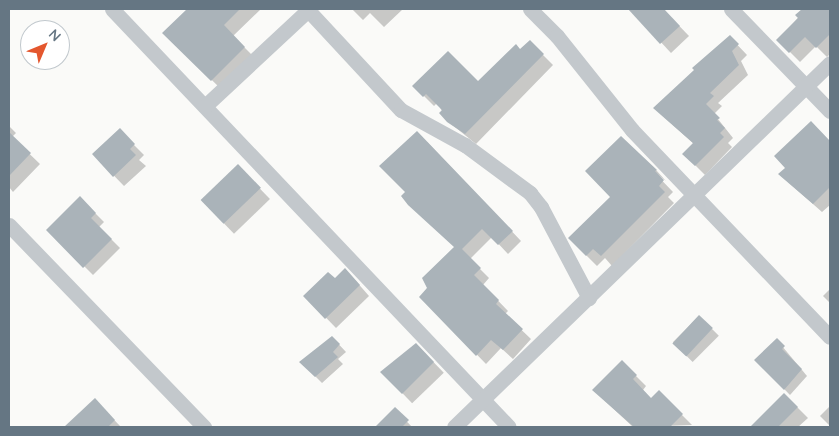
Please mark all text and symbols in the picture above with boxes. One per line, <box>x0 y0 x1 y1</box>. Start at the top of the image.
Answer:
north arrow <box>20 20 70 70</box>
text: N <box>45 25 65 45</box>

